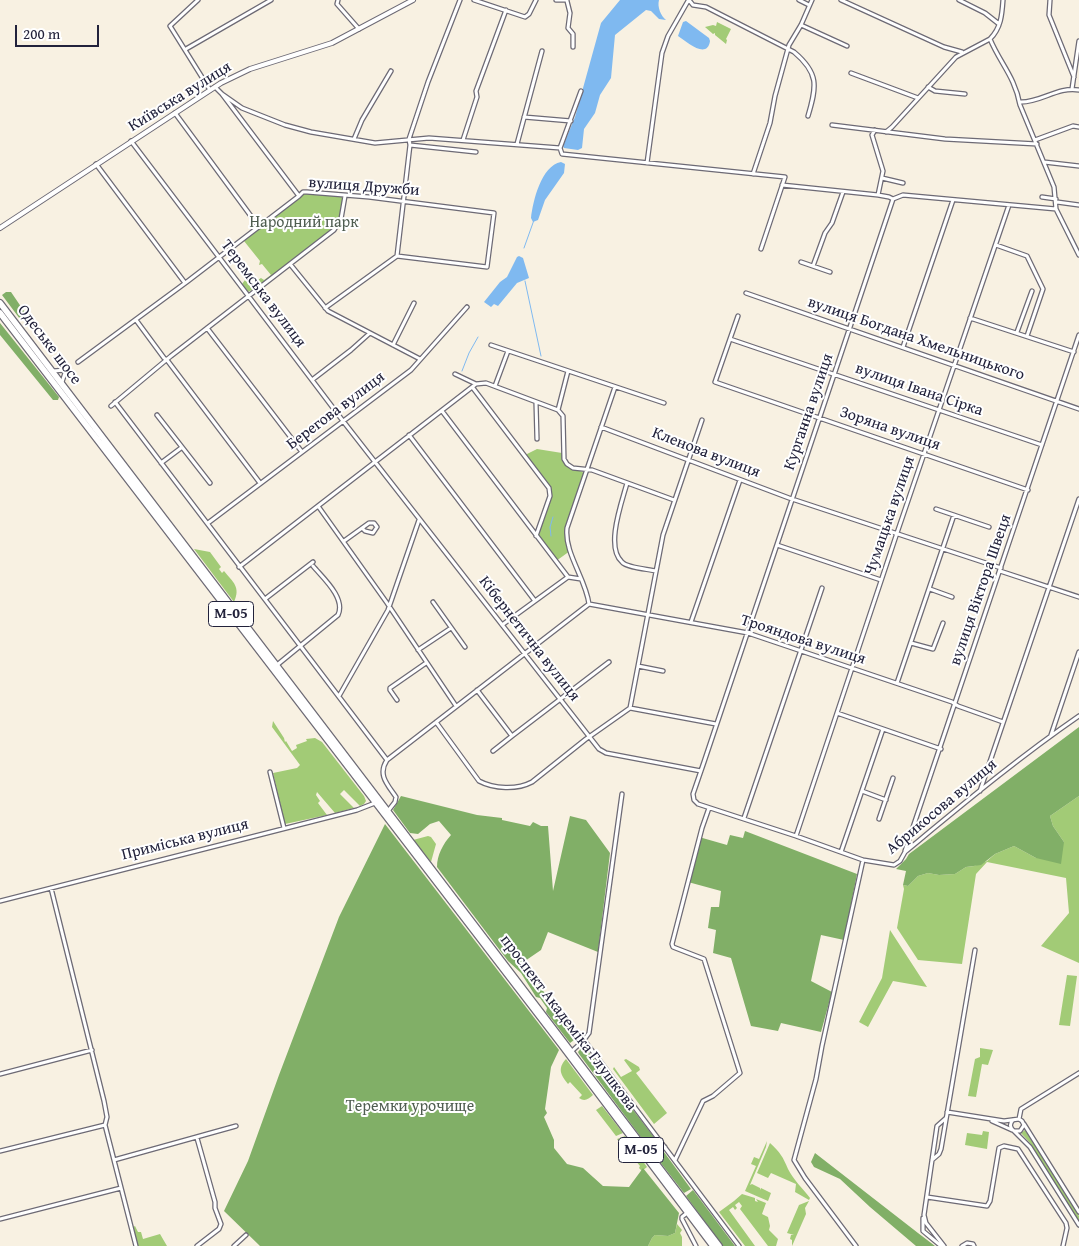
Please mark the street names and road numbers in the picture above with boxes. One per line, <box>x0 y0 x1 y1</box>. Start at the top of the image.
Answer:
street label: Київська вулиця <box>125 58 235 136</box>
street label: вулиця Дружби <box>308 174 420 200</box>
street label: Теремська вулиця <box>216 236 310 352</box>
street label: вулиця Богдана Хмельницького <box>805 293 1027 385</box>
street label: Одеське шосе <box>13 301 85 389</box>
street label: Курганна вулиця <box>780 351 838 473</box>
street label: вулиця Івана Сірка <box>853 359 985 421</box>
street label: Берегова вулиця <box>283 368 389 454</box>
street label: Зоряна вулиця <box>837 403 943 455</box>
street label: Кленова вулиця <box>649 424 763 482</box>
street label: Чумацька вулиця <box>861 454 919 578</box>
street label: вулиця Віктора Швеця <box>946 512 1016 668</box>
street label: Кібернетична вулиця <box>474 573 584 705</box>
road number: М-05 <box>208 602 254 626</box>
street label: Трояндова вулиця <box>738 611 868 669</box>
street label: Абрикосова вулиця <box>883 755 1001 859</box>
street label: Приміська вулиця <box>120 815 250 865</box>
street label: проспект Академіка Глушкова <box>496 931 640 1115</box>
road number: М-05 <box>618 1138 664 1162</box>

